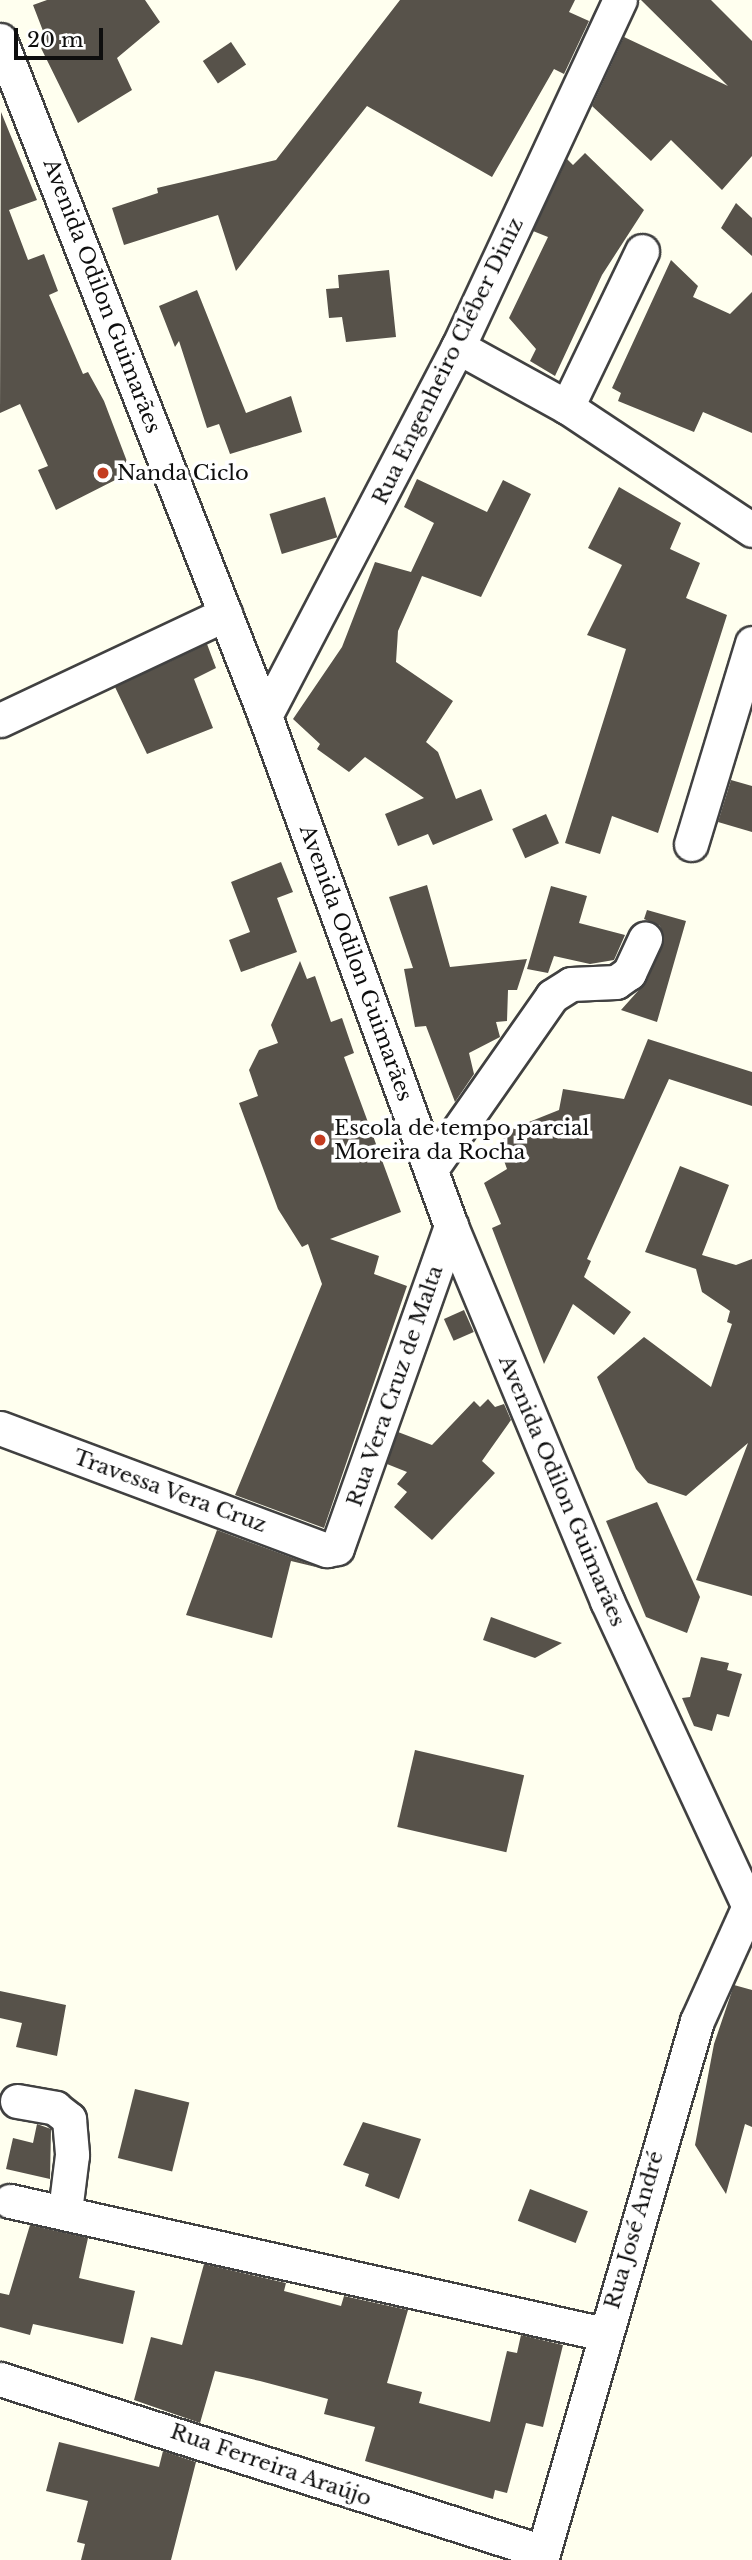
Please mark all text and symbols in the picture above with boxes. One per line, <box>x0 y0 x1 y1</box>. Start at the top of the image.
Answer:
scale bar <box>18 14 107 58</box>
text: 20 m <box>27 27 84 53</box>
street label: Avenida Odilon Guimarães <box>38 155 166 437</box>
street label: Rua Engenheiro Cléber Diniz <box>367 213 529 509</box>
place label: Nanda Ciclo <box>117 460 249 486</box>
marker: Nanda Ciclo <box>95 465 111 481</box>
street label: Avenida Odilon Guimarães <box>294 821 418 1105</box>
place label: Escola de tempo parcial Moreira da Rocha <box>334 1115 590 1165</box>
marker: Escola de tempo parcial Moreira da Rocha <box>312 1132 328 1148</box>
street label: Rua Vera Cruz de Malta <box>342 1262 448 1510</box>
street label: Avenida Odilon Guimarães <box>493 1352 631 1630</box>
street label: Travessa Vera Cruz <box>69 1444 271 1538</box>
street label: Rua José André <box>599 2148 669 2312</box>
street label: Rua Ferreira Araújo <box>167 2419 375 2511</box>

